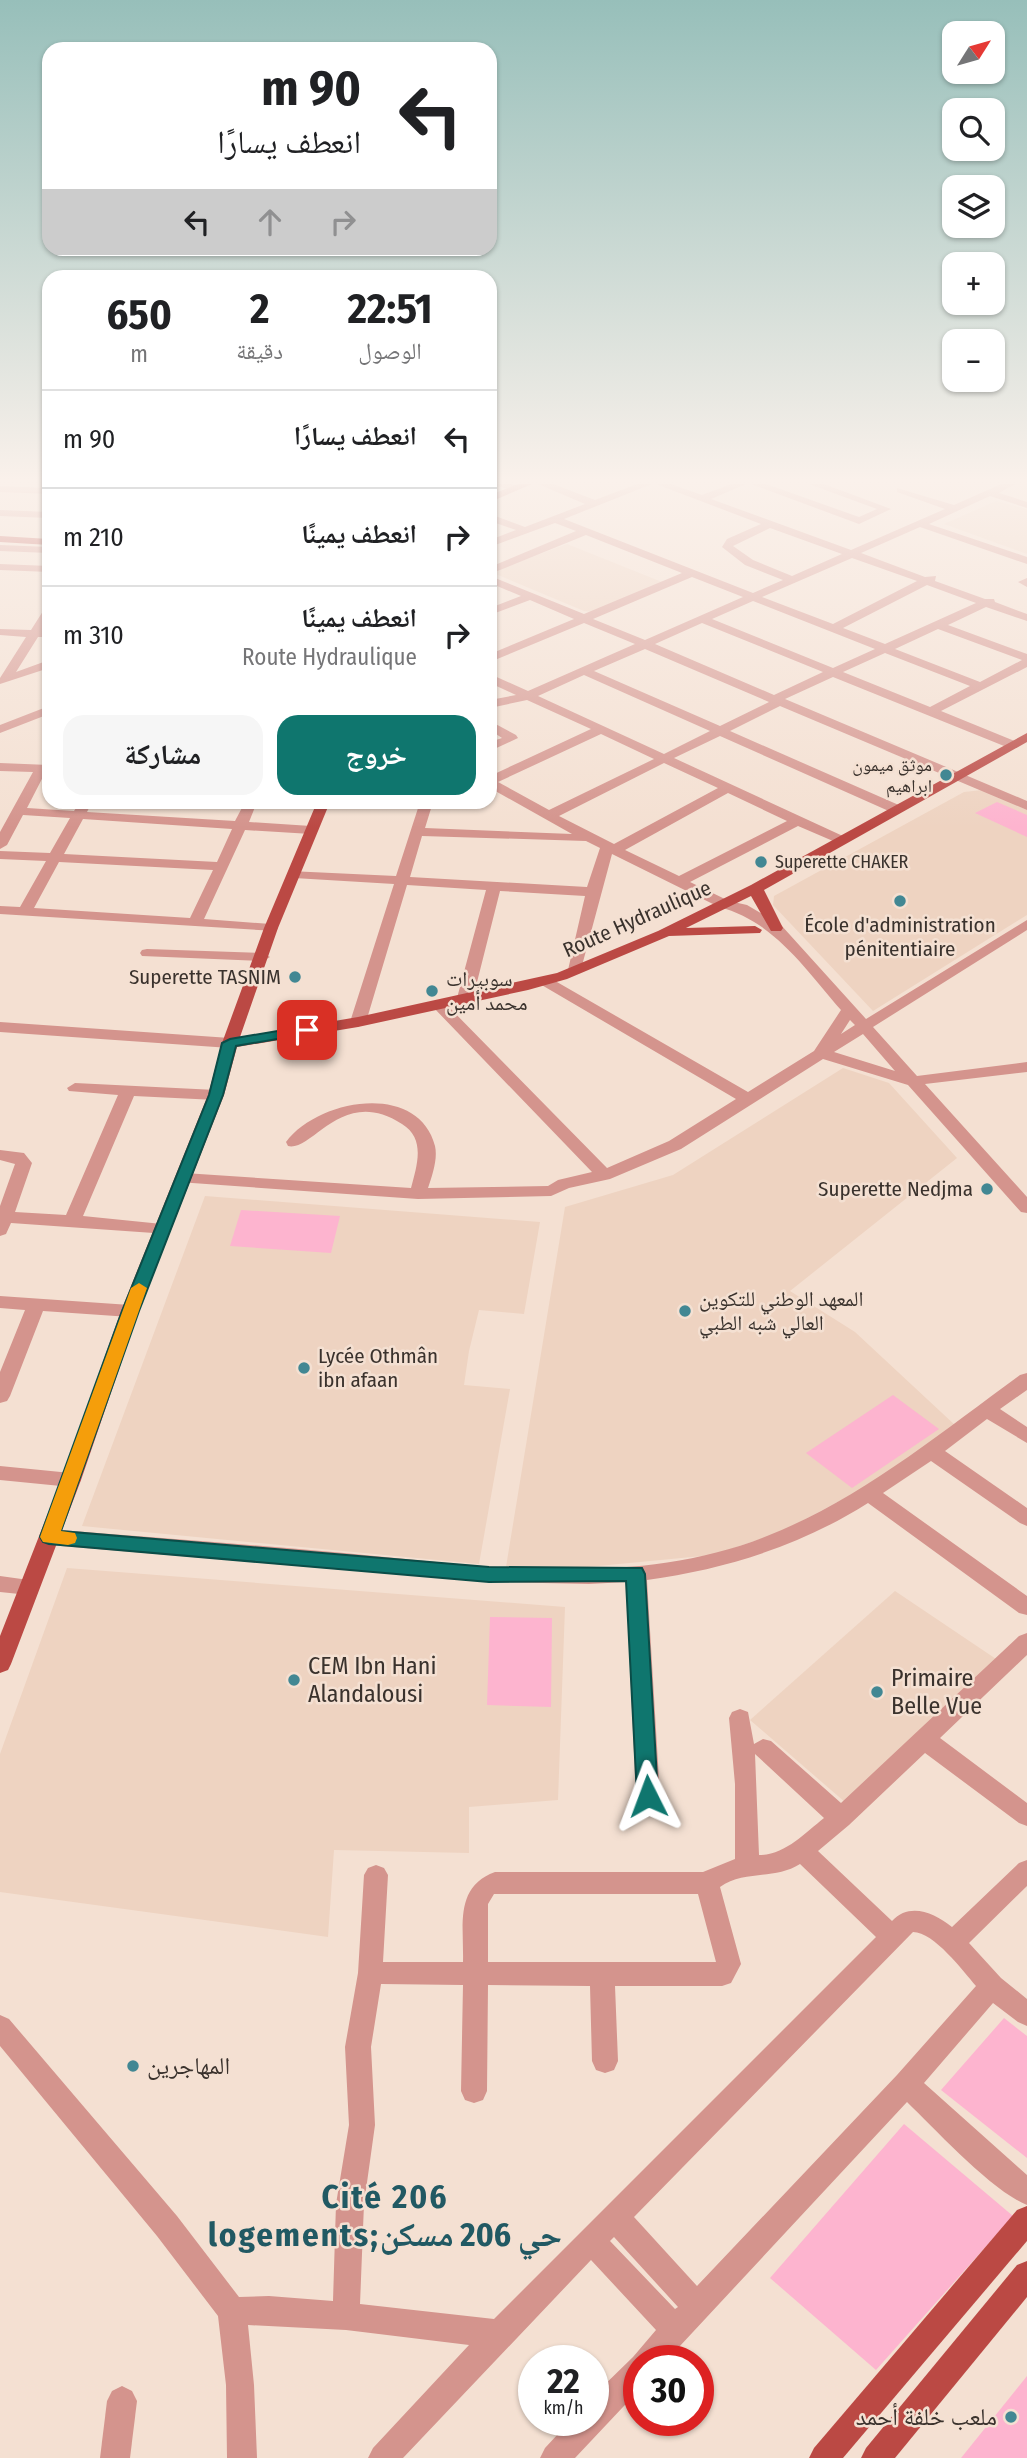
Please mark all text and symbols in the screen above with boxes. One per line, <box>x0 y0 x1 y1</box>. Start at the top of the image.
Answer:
north arrow <box>942 21 1004 84</box>
map controls <box>942 21 1005 392</box>
text: 90 m <box>261 59 361 118</box>
icon: left <box>385 70 476 161</box>
button: search <box>942 98 1005 161</box>
text: انعطف يسارًا <box>217 123 361 161</box>
button: layers <box>942 175 1005 238</box>
icon: left <box>178 203 216 241</box>
icon: ahead <box>251 203 289 241</box>
icon: right <box>324 203 362 241</box>
button: + <box>942 252 1005 315</box>
text: 2 <box>250 284 269 334</box>
text: 22:51 <box>348 284 433 334</box>
text: 650 <box>107 290 172 340</box>
button: − <box>942 329 1005 392</box>
text: دقيقة <box>236 337 283 365</box>
text: الوصول <box>358 337 422 365</box>
text: m <box>130 340 148 368</box>
icon: left <box>438 420 476 458</box>
text: انعطف يسارًا <box>294 421 417 452</box>
text: 90 m <box>63 424 115 455</box>
icon: right <box>438 518 476 556</box>
text: انعطف يمينًا <box>301 519 417 550</box>
text: 210 m <box>63 522 124 553</box>
text: انعطف يمينًا <box>301 603 417 634</box>
icon: right <box>438 616 476 654</box>
text: 310 m <box>63 620 124 651</box>
text: Route Hydraulique <box>242 643 417 671</box>
button: مشاركة <box>63 715 263 795</box>
button: خروج <box>277 715 476 795</box>
place label: موثق ميمون ابراهيم <box>852 754 932 798</box>
marker: موثق ميمون ابراهيم <box>938 767 954 783</box>
place label: Superette CHAKER <box>775 851 909 873</box>
marker: Superette CHAKER <box>753 854 769 870</box>
street label: Route Hydraulique <box>559 875 715 963</box>
marker: École d'administration pénitentiaire <box>892 893 908 909</box>
place label: École d'administration pénitentiaire <box>804 912 996 962</box>
place label: Superette TASNIM <box>129 964 281 990</box>
place label: سوبيرات محمد أمين <box>446 966 528 1016</box>
marker: Superette TASNIM <box>287 969 303 985</box>
marker: سوبيرات محمد أمين <box>424 983 440 999</box>
pin <box>277 1000 337 1060</box>
icon: arrive <box>288 1011 326 1049</box>
place label: Superette Nedjma <box>818 1176 973 1202</box>
marker: Superette Nedjma <box>979 1181 995 1197</box>
place label: المعهد الوطني للتكوين العالي شبه الطبي <box>699 1286 863 1339</box>
marker: المعهد الوطني للتكوين العالي شبه الطبي <box>677 1303 693 1319</box>
place label: Lycée Othmân ibn afaan <box>318 1343 438 1393</box>
marker: Lycée Othmân ibn afaan <box>296 1360 312 1376</box>
place label: CEM Ibn Hani Alandalousi <box>308 1652 437 1708</box>
place label: Primaire Belle Vue <box>891 1664 982 1720</box>
marker: CEM Ibn Hani Alandalousi <box>286 1672 302 1688</box>
marker: Primaire Belle Vue <box>869 1684 885 1700</box>
position arrow <box>611 1759 685 1833</box>
place label: المهاجرين <box>147 2052 230 2080</box>
marker: المهاجرين <box>125 2058 141 2074</box>
district label: Cité 206 logements;حي 206 مسكن <box>208 2177 562 2260</box>
speed limit sign: 30 <box>623 2345 714 2436</box>
text: 22 <box>547 2360 580 2402</box>
text: km/h <box>543 2397 584 2419</box>
place label: ملعب خلفة أحمد <box>856 2403 997 2431</box>
marker: ملعب خلفة أحمد <box>1003 2409 1019 2425</box>

